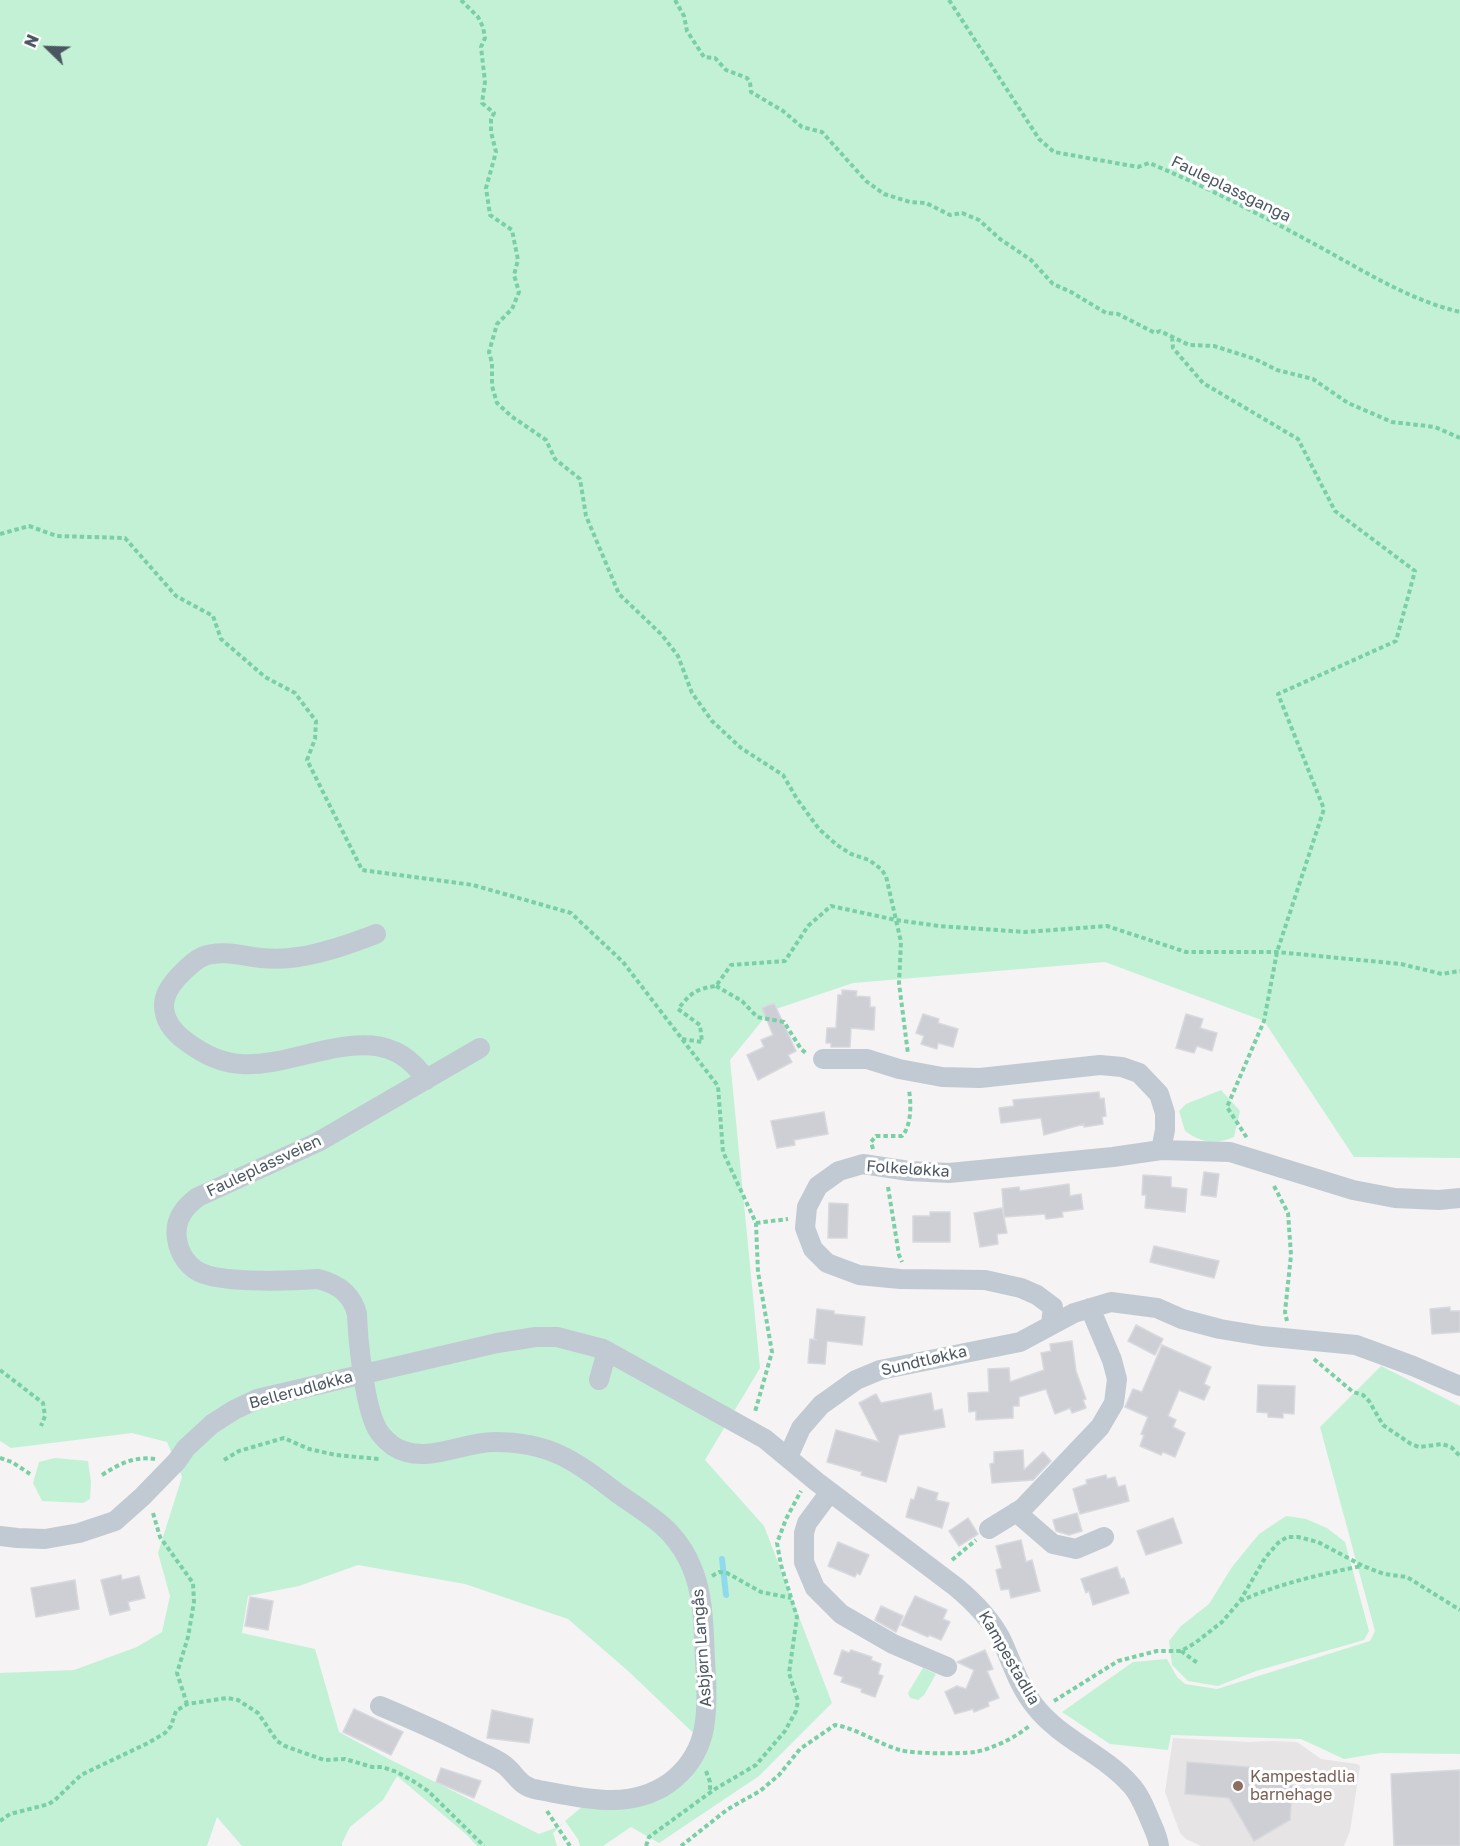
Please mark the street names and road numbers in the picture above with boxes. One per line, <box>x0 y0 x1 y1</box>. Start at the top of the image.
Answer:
street label: Fauleplassganga <box>1168 152 1294 226</box>
street label: Fauleplassveien <box>204 1131 324 1201</box>
street label: Folkeløkka <box>866 1157 950 1181</box>
street label: Sundtløkka <box>879 1342 969 1380</box>
street label: Bellerudløkka <box>247 1367 355 1413</box>
street label: Asbjørn Langås <box>688 1588 716 1708</box>
street label: Kampestadlia <box>974 1608 1044 1708</box>

